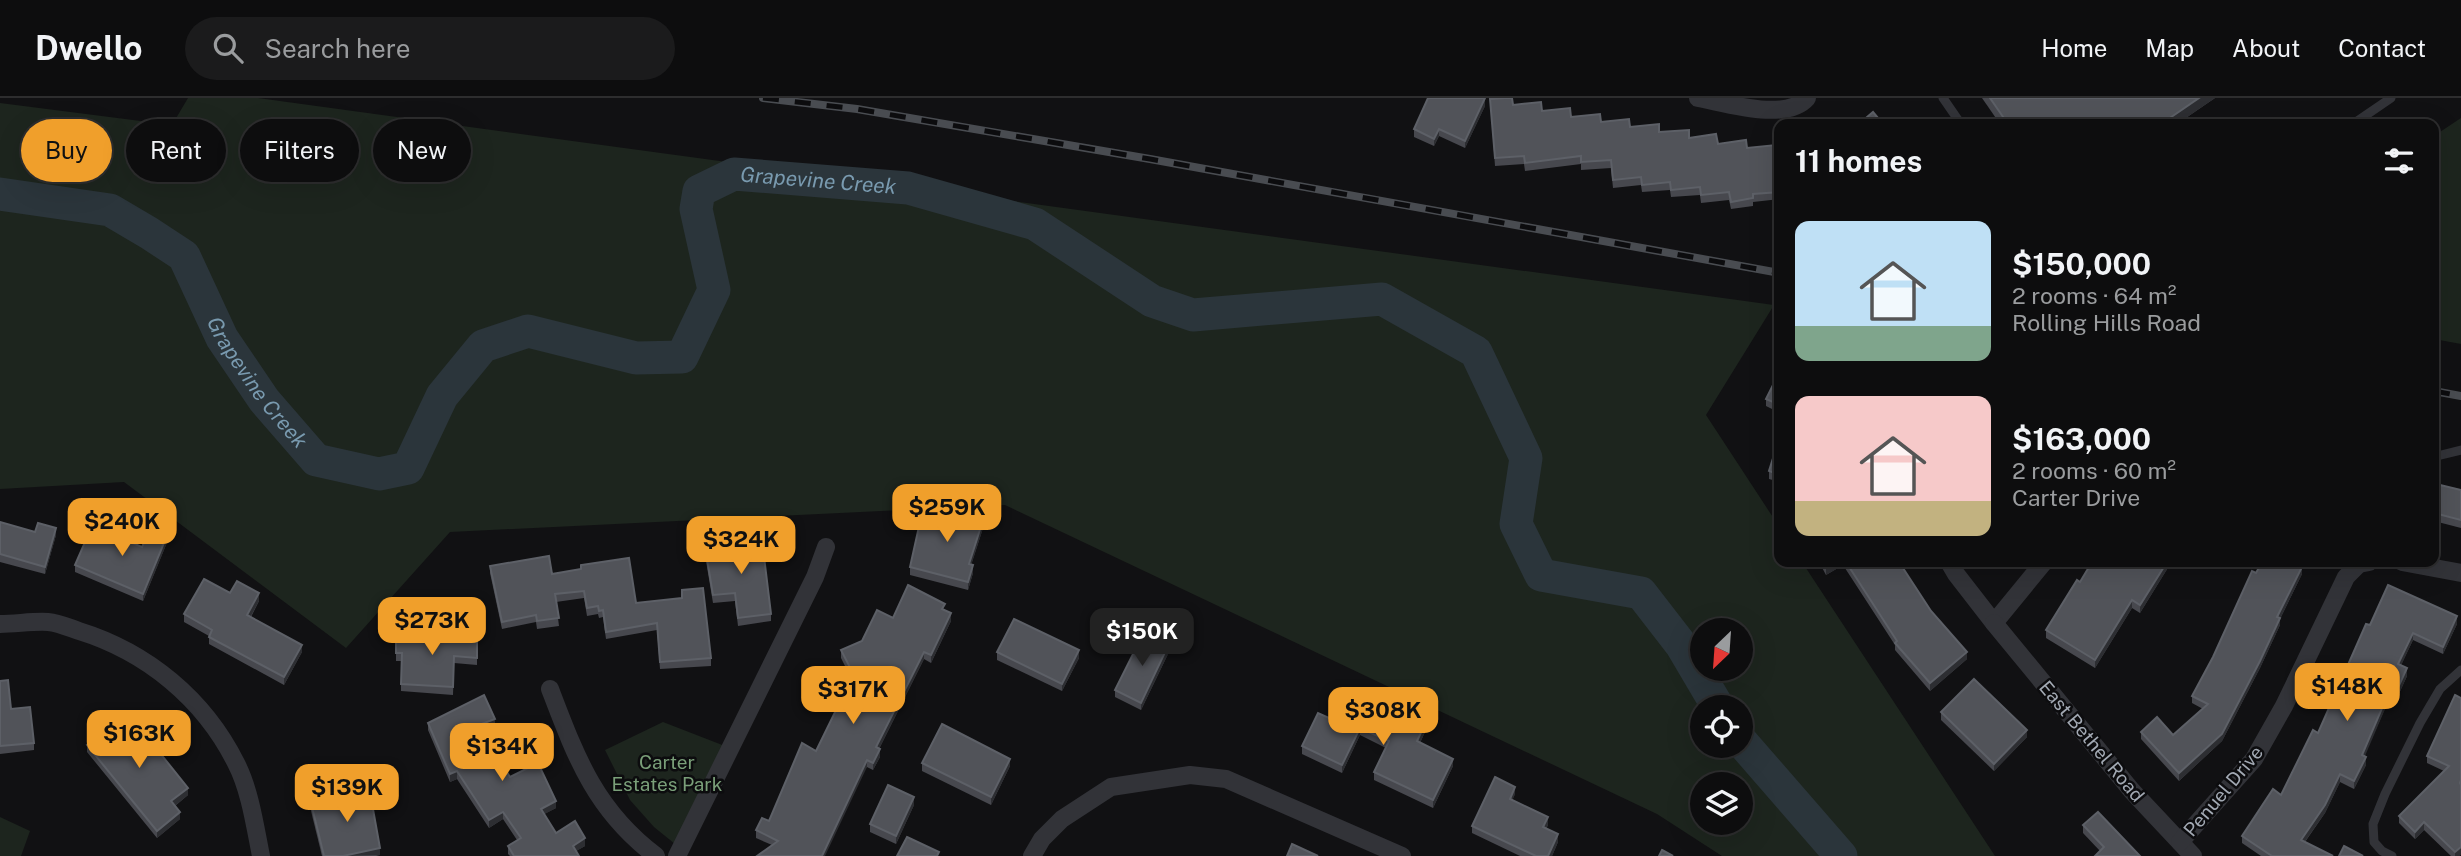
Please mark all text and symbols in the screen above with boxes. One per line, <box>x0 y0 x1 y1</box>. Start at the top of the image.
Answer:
search box <box>185 17 675 80</box>
text: Dwello <box>35 29 143 67</box>
icon: search <box>209 29 247 67</box>
text: Search here <box>265 33 411 64</box>
text: Home <box>2041 34 2107 62</box>
text: Map <box>2145 34 2194 62</box>
text: About <box>2232 34 2300 62</box>
text: Contact <box>2338 34 2426 62</box>
chip: Buy <box>21 119 112 182</box>
chip: Rent <box>126 119 226 182</box>
chip: Filters <box>240 119 359 182</box>
chip: New <box>373 119 471 182</box>
icon: filters <box>2380 142 2418 180</box>
text: 11 homes <box>1795 143 1922 179</box>
water label: Grapevine Creek <box>739 162 898 199</box>
text: $150,000 <box>2012 246 2151 282</box>
icon: home <box>1851 249 1935 333</box>
text: 2 rooms · 64 m² <box>2012 282 2176 309</box>
text: Rolling Hills Road <box>2012 309 2201 336</box>
water label: Grapevine Creek <box>202 313 313 453</box>
text: $163,000 <box>2012 421 2151 457</box>
icon: home <box>1851 424 1935 508</box>
text: 2 rooms · 60 m² <box>2012 457 2176 484</box>
pin: $259K <box>898 484 996 544</box>
text: Carter Drive <box>2012 484 2140 511</box>
text: $259K <box>908 493 986 520</box>
pin: $240K <box>73 498 171 558</box>
text: $240K <box>84 507 160 534</box>
pin: $324K <box>692 517 790 576</box>
text: $324K <box>702 525 780 552</box>
pin: $273K <box>383 598 481 657</box>
text: $273K <box>394 606 470 633</box>
pin: $150K <box>1093 608 1191 668</box>
text: $150K <box>1106 617 1178 644</box>
north arrow <box>1690 618 1754 681</box>
map controls <box>1690 618 1753 835</box>
pin: $148K <box>2298 664 2396 723</box>
pin: $317K <box>804 666 902 726</box>
text: $148K <box>2311 672 2383 699</box>
text: $317K <box>817 675 889 702</box>
street label: East Bethel Road <box>2035 676 2149 806</box>
pin: $308K <box>1334 688 1432 747</box>
button: locate <box>1690 695 1753 758</box>
text: $308K <box>1344 696 1422 723</box>
pin: $163K <box>90 710 188 770</box>
text: $163K <box>103 719 175 746</box>
pin: $134K <box>453 724 551 783</box>
text: $134K <box>466 732 538 759</box>
street label: Penuel Drive <box>2179 741 2267 841</box>
park label: Carter Estates Park <box>612 751 723 795</box>
pin: $139K <box>298 764 396 824</box>
button: layers <box>1690 772 1753 835</box>
text: $139K <box>311 773 383 800</box>

